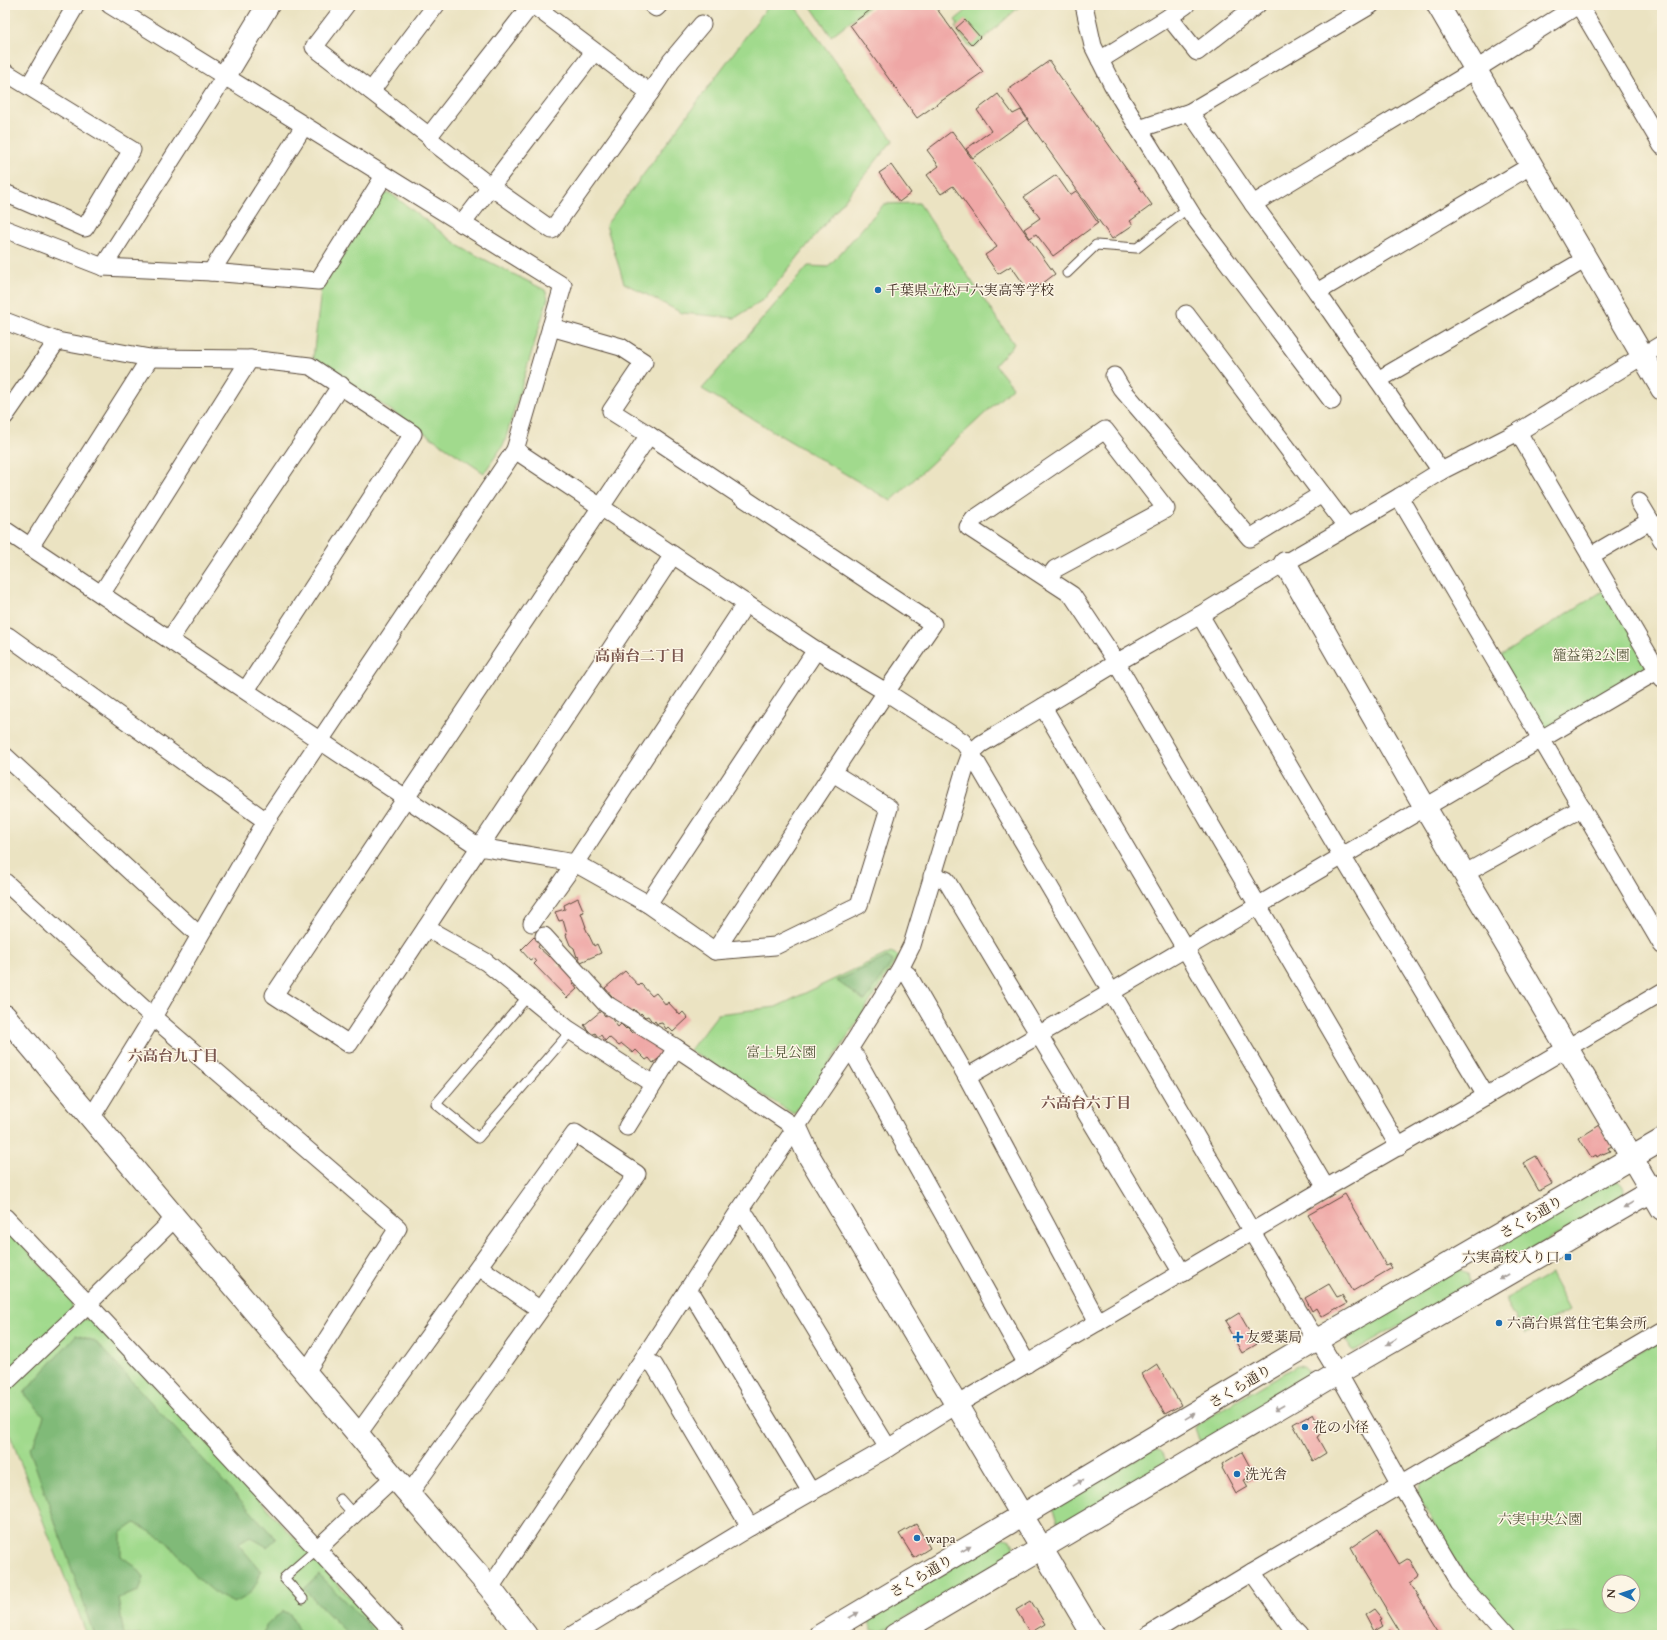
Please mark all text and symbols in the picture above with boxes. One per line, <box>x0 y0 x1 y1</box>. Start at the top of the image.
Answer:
place label: 千葉県立松戸六実高等学校 <box>886 281 1054 300</box>
marker: 千葉県立松戸六実高等学校 <box>873 285 883 295</box>
district label: 高南台二丁目 <box>595 646 685 666</box>
park label: 籠益第2公園 <box>1552 646 1630 665</box>
park label: 富士見公園 <box>746 1043 816 1062</box>
district label: 六高台九丁目 <box>128 1046 218 1066</box>
district label: 六高台六丁目 <box>1041 1093 1131 1113</box>
street label: さくら通り <box>1496 1192 1566 1243</box>
one-way arrow <box>1622 1201 1634 1208</box>
place label: 六実高校入り口 <box>1462 1248 1560 1267</box>
marker: 六実高校入り口 <box>1563 1252 1573 1262</box>
one-way arrow <box>1498 1273 1510 1280</box>
place label: 六高台県営住宅集会所 <box>1507 1314 1647 1333</box>
marker: 六高台県営住宅集会所 <box>1494 1318 1504 1328</box>
place label: 友愛薬局 <box>1246 1328 1302 1347</box>
marker: 友愛薬局 <box>1233 1332 1243 1342</box>
one-way arrow <box>1386 1339 1397 1346</box>
street label: さくら通り <box>1205 1360 1275 1413</box>
one-way arrow <box>1273 1404 1285 1411</box>
one-way arrow <box>1184 1413 1196 1420</box>
place label: 花の小径 <box>1313 1418 1369 1437</box>
marker: 花の小径 <box>1300 1422 1310 1432</box>
place label: 洗光舎 <box>1245 1465 1287 1484</box>
marker: 洗光舎 <box>1232 1469 1242 1479</box>
one-way arrow <box>1072 1479 1084 1486</box>
park label: 六実中央公園 <box>1498 1510 1582 1529</box>
place label: wapa <box>925 1529 956 1548</box>
marker: wapa <box>912 1533 922 1543</box>
one-way arrow <box>960 1546 972 1553</box>
street label: さくら通り <box>886 1551 956 1602</box>
north arrow <box>1601 1574 1641 1614</box>
text: N <box>1604 1588 1619 1599</box>
one-way arrow <box>848 1612 860 1619</box>

